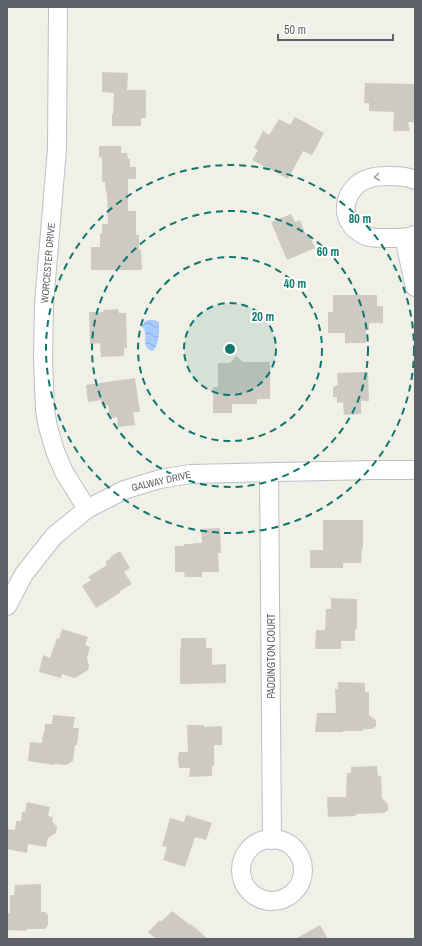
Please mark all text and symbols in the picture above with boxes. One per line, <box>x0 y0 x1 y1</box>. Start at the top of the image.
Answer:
scale bar <box>278 16 393 42</box>
text: 50 m <box>284 22 306 38</box>
one-way arrow <box>374 172 380 181</box>
text: 80 m <box>349 211 371 227</box>
street label: WORCESTER DRIVE <box>38 222 58 304</box>
text: 60 m <box>317 244 339 260</box>
text: 40 m <box>284 276 306 292</box>
text: 20 m <box>252 309 274 325</box>
centre of rings <box>223 342 237 356</box>
street label: GALWAY DRIVE <box>130 468 192 494</box>
street label: PADDINGTON COURT <box>265 613 278 699</box>

